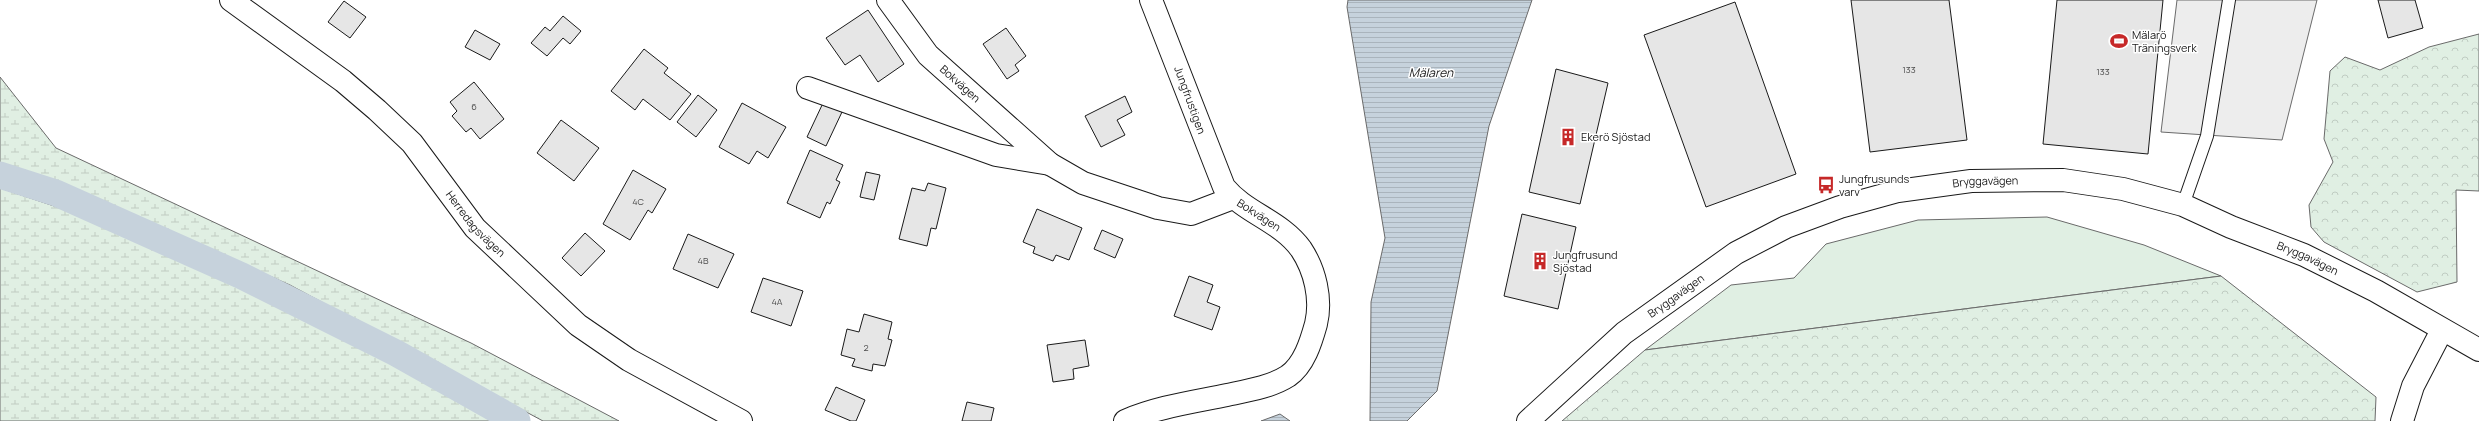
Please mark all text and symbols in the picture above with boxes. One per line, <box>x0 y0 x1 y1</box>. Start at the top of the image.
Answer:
place label: Mälarö Träningsverk <box>2132 27 2197 55</box>
sports icon: Mälarö Träningsverk <box>2109 31 2129 51</box>
street label: Bokvägen <box>937 61 984 105</box>
house number: 133 <box>1902 63 1916 76</box>
street label: Jungfrustigen <box>1171 64 1210 136</box>
water label: Mälaren <box>1409 64 1454 81</box>
house number: 133 <box>2096 65 2110 78</box>
house number: 6 <box>471 100 477 113</box>
building icon: Ekerö Sjöstad <box>1558 127 1578 147</box>
place label: Ekerö Sjöstad <box>1581 129 1650 144</box>
place label: Jungfrusunds varv <box>1839 171 1909 199</box>
street label: Bryggavägen <box>1951 172 2018 190</box>
bus stop icon: Jungfrusunds varv <box>1816 175 1836 195</box>
street label: Herredagsvägen <box>443 187 509 260</box>
house number: 4C <box>632 195 644 208</box>
street label: Bokvägen <box>1234 195 1284 234</box>
street label: Bryggavägen <box>2275 237 2341 278</box>
place label: Jungfrusund Sjöstad <box>1553 247 1617 275</box>
building icon: Jungfrusund Sjöstad <box>1530 251 1550 271</box>
house number: 4B <box>698 254 709 267</box>
street label: Bryggavägen <box>1644 270 1707 321</box>
house number: 4A <box>771 295 783 308</box>
house number: 2 <box>863 341 869 354</box>

